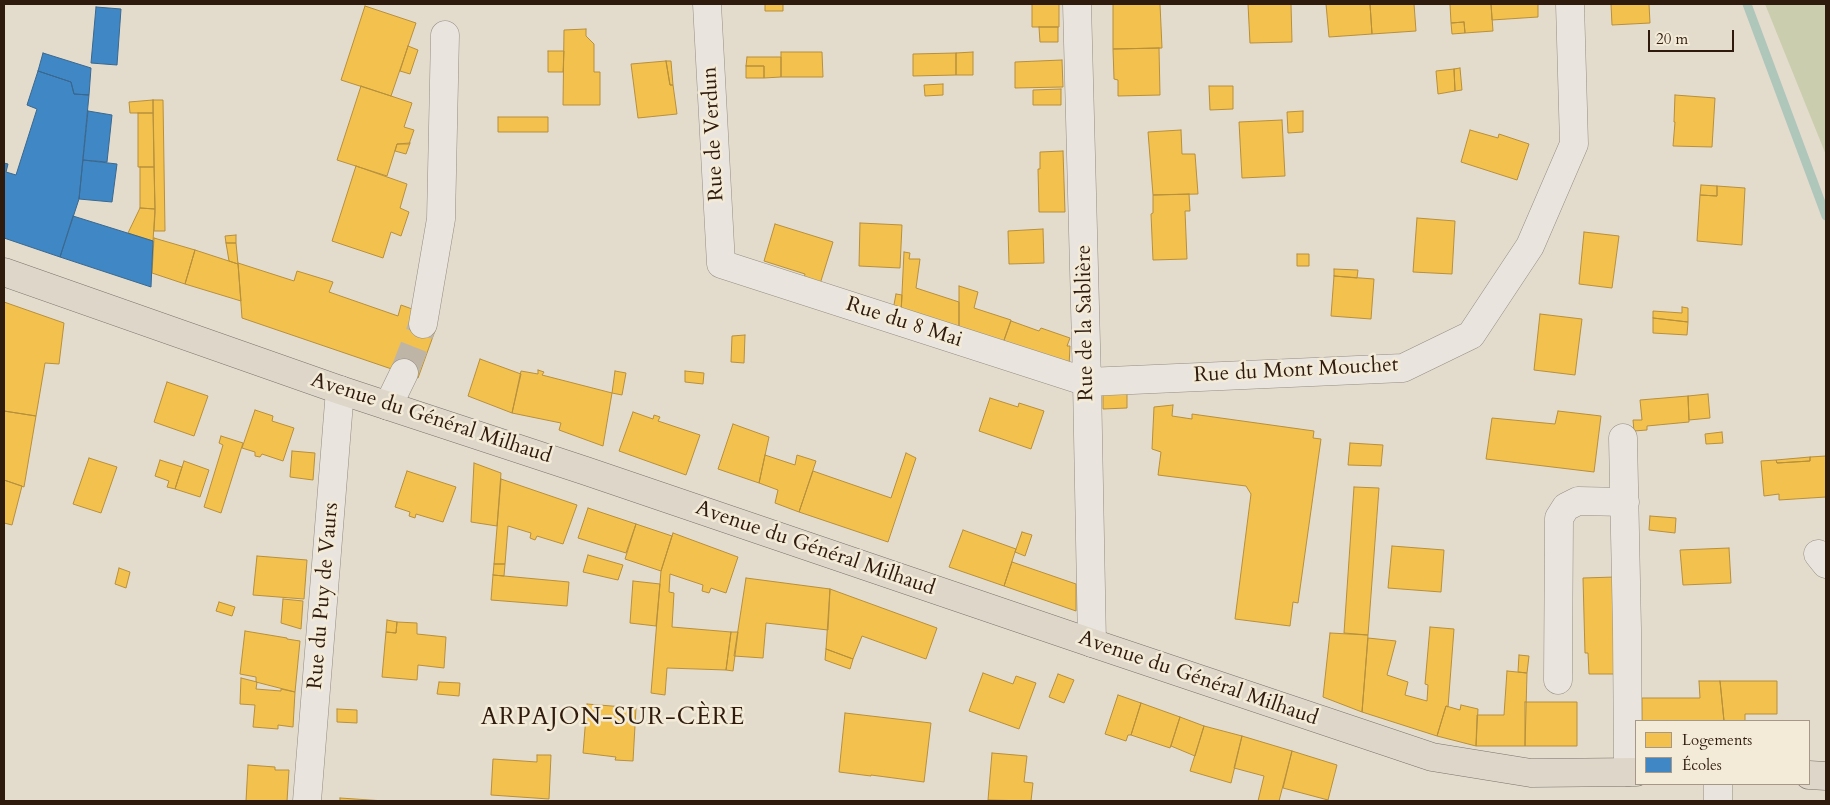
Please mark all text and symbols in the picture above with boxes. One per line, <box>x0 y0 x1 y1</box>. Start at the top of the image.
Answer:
scale bar <box>1650 20 1736 52</box>
text: 20 m <box>1656 29 1688 49</box>
street label: Rue de Verdun <box>698 66 730 202</box>
street label: Rue de la Sablière <box>1072 245 1100 401</box>
street label: Rue du 8 Mai <box>843 292 965 354</box>
street label: Rue du Mont Mouchet <box>1193 353 1399 389</box>
street label: Avenue du Général Milhaud <box>307 368 555 470</box>
street label: Avenue du Général Milhaud <box>692 496 938 602</box>
street label: Rue du Puy de Vaurs <box>303 502 345 690</box>
street label: Avenue du Général Milhaud <box>1075 626 1321 732</box>
district label: ARPAJON-SUR-CÈRE <box>479 704 747 732</box>
legend <box>1635 720 1810 785</box>
text: Logements <box>1682 730 1752 750</box>
text: Écoles <box>1682 755 1722 775</box>

